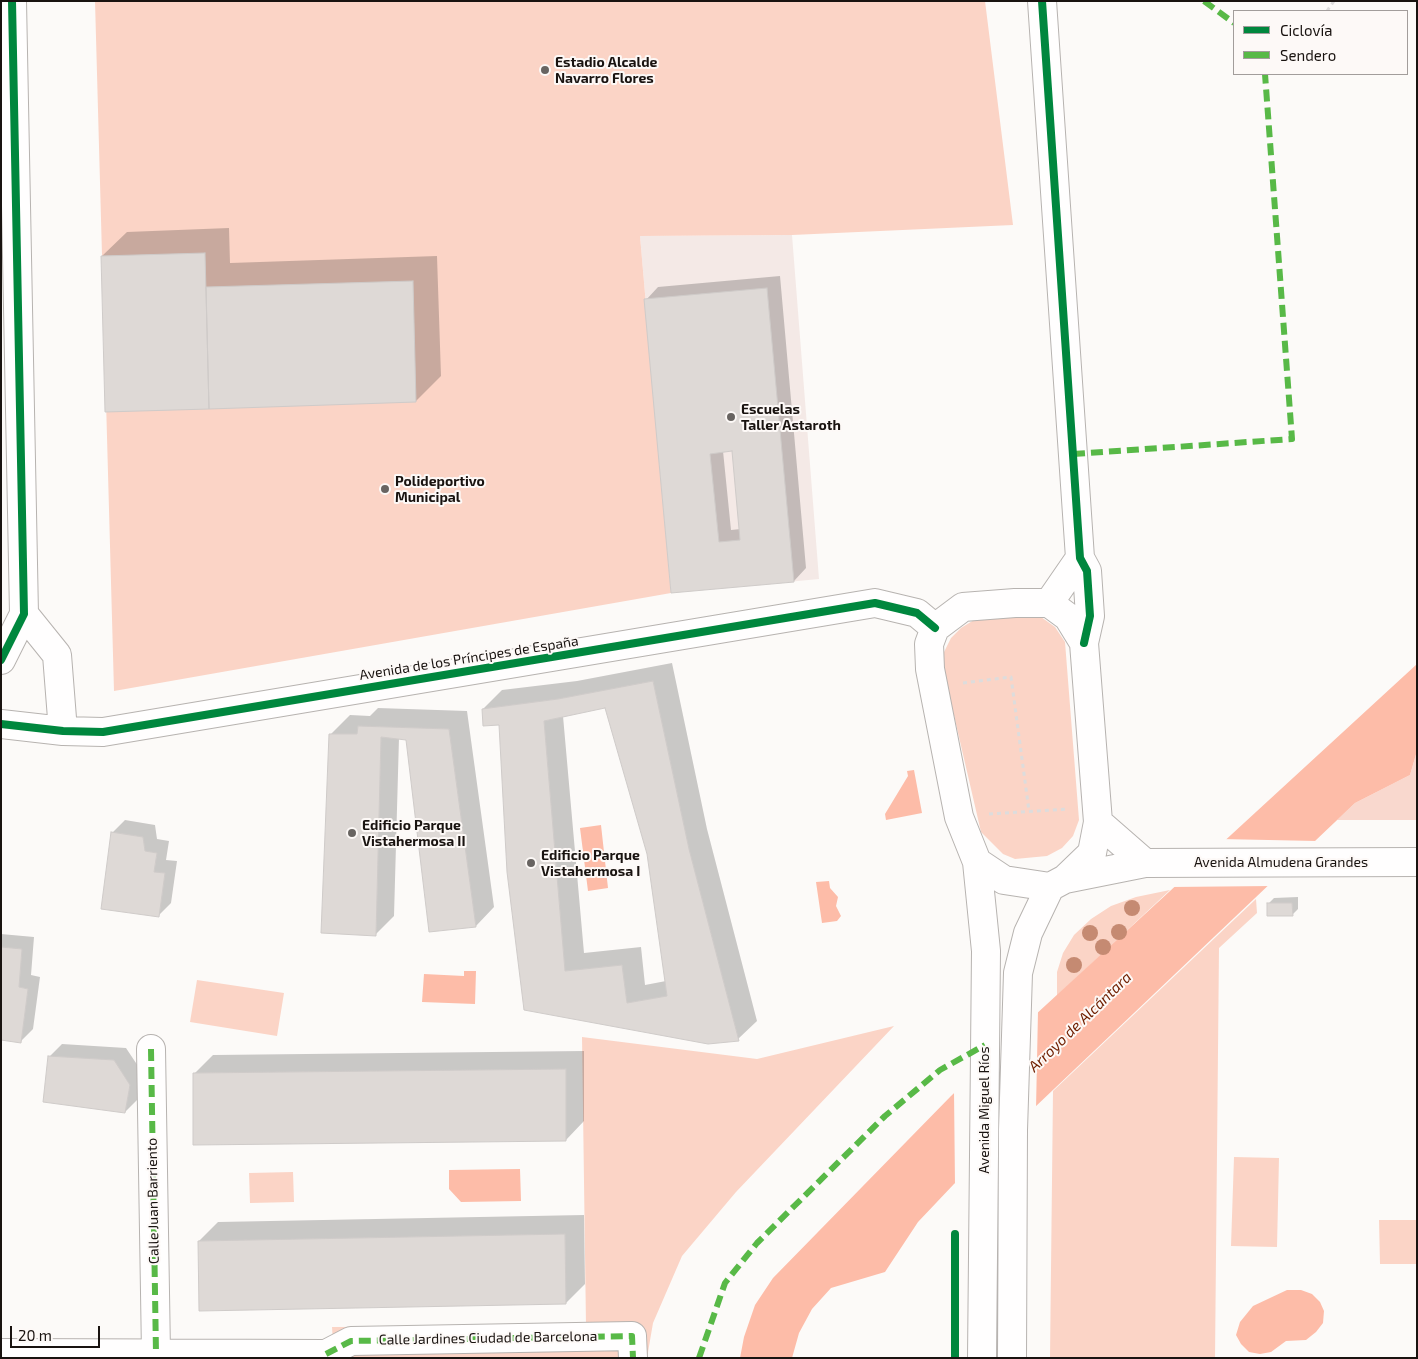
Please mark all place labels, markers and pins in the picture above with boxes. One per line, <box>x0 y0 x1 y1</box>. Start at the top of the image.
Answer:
place label: Estadio Alcalde Navarro Flores <box>555 54 657 86</box>
marker: Estadio Alcalde Navarro Flores <box>539 64 551 76</box>
place label: Escuelas Taller Astaroth <box>741 401 841 434</box>
marker: Escuelas Taller Astaroth <box>725 411 737 423</box>
place label: Polideportivo Municipal <box>395 473 485 506</box>
marker: Polideportivo Municipal <box>379 483 391 495</box>
place label: Edificio Parque Vistahermosa II <box>362 817 465 850</box>
marker: Edificio Parque Vistahermosa II <box>346 827 358 839</box>
place label: Edificio Parque Vistahermosa I <box>541 847 640 880</box>
marker: Edificio Parque Vistahermosa I <box>525 857 537 869</box>

